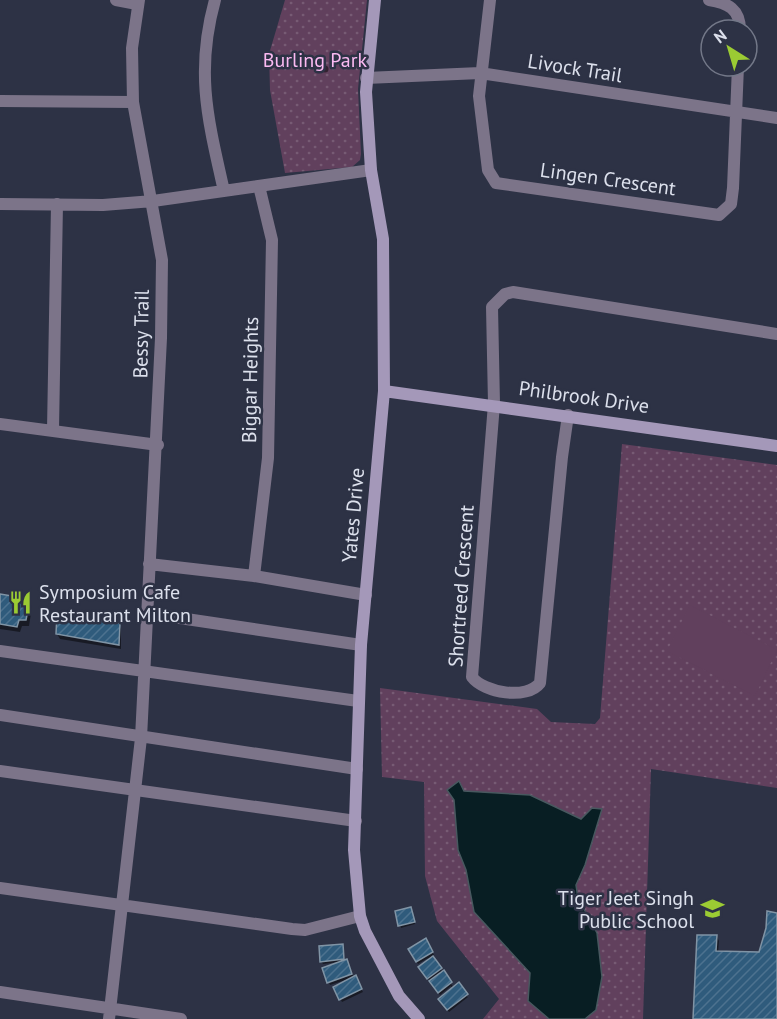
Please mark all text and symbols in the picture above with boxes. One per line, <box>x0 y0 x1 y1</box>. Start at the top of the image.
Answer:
north arrow <box>699 18 759 78</box>
text: N <box>710 25 730 47</box>
park label: Burling Park <box>263 47 368 73</box>
street label: Livock Trail <box>526 48 624 88</box>
street label: Lingen Crescent <box>538 157 678 201</box>
street label: Bessy Trail <box>127 289 155 379</box>
street label: Biggar Heights <box>236 317 264 443</box>
street label: Philbrook Drive <box>517 375 651 419</box>
street label: Yates Drive <box>336 467 370 563</box>
street label: Shortreed Crescent <box>442 504 480 668</box>
place label: Symposium Cafe Restaurant Milton <box>39 579 191 628</box>
restaurant icon: Symposium Cafe Restaurant Milton <box>8 590 34 616</box>
place label: Tiger Jeet Singh Public School <box>558 885 694 934</box>
school or university icon: Tiger Jeet Singh Public School <box>699 896 725 922</box>

